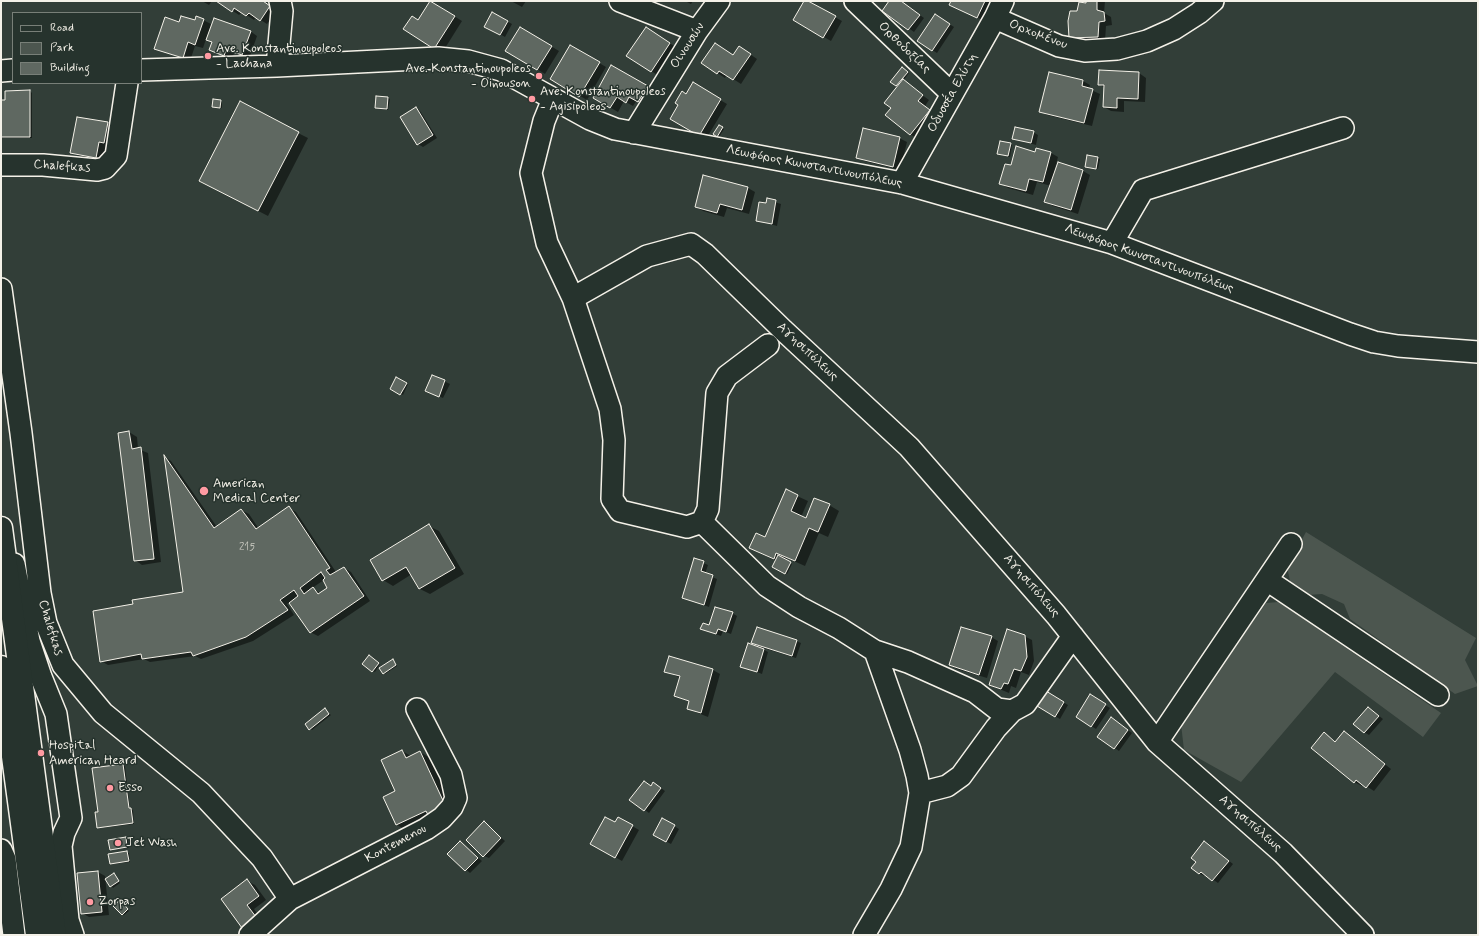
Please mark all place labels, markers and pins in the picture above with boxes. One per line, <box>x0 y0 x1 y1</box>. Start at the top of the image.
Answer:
place label: Ave. Konstantinoupoleos - Lachana <box>216 41 342 72</box>
marker: Ave. Konstantinoupoleos - Lachana <box>203 51 213 61</box>
place label: Ave. Konstantinoupoleos - Oinouson <box>405 61 531 92</box>
marker: Ave. Konstantinoupoleos - Oinouson <box>534 71 544 81</box>
place label: Ave. Konstantinoupoleos - Agisipoleos <box>540 84 666 115</box>
marker: Ave. Konstantinoupoleos - Agisipoleos <box>527 94 537 104</box>
place label: American Medical Center <box>213 476 300 507</box>
marker: American Medical Center <box>198 485 210 497</box>
place label: Hospital American Heard <box>49 738 137 769</box>
marker: Hospital American Heard <box>36 748 46 758</box>
place label: Esso <box>118 780 142 796</box>
marker: Esso <box>105 783 115 793</box>
place label: Jet Wash <box>126 835 177 851</box>
marker: Jet Wash <box>113 838 123 848</box>
place label: Zorpas <box>98 894 135 910</box>
marker: Zorpas <box>85 897 95 907</box>

